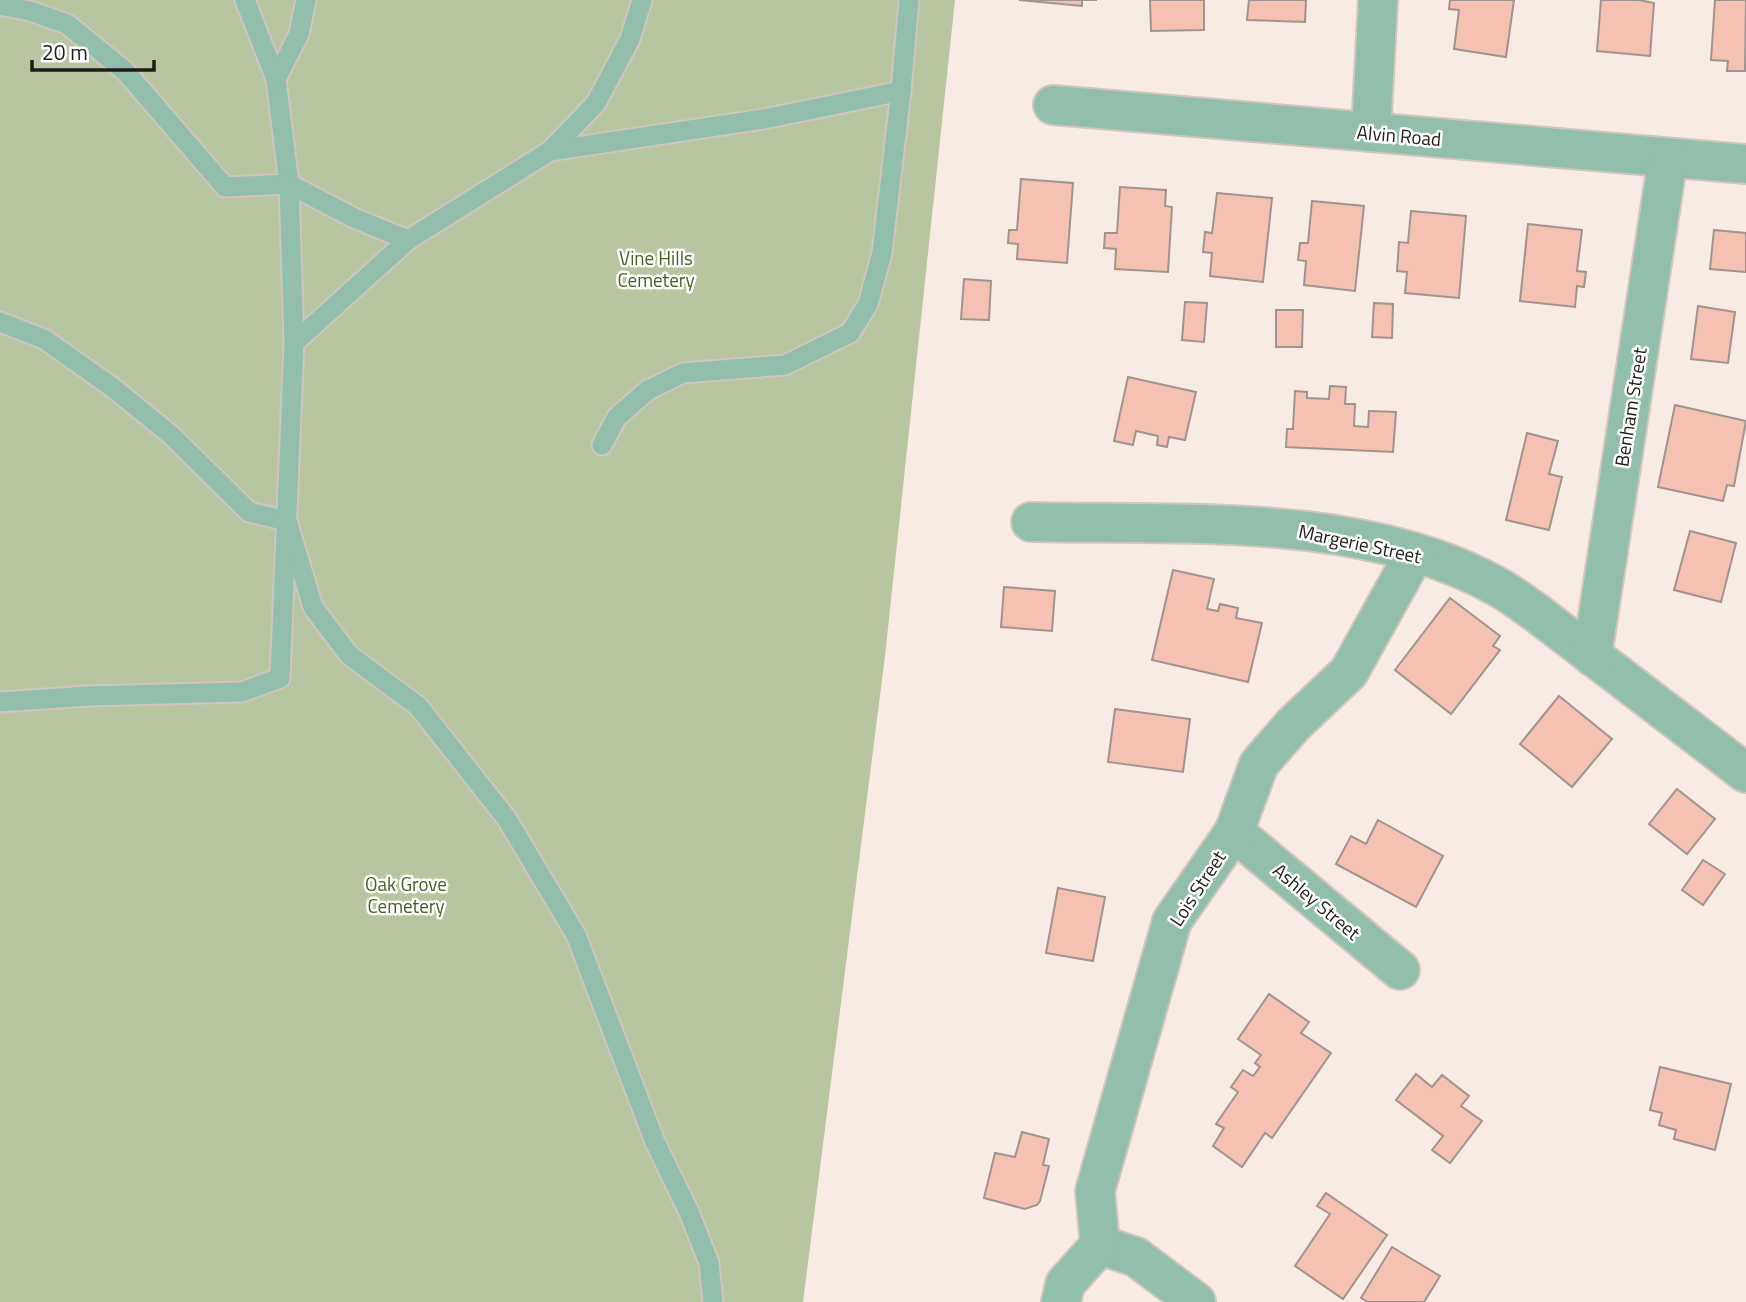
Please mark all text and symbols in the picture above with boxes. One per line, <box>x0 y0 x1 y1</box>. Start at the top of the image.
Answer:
scale bar <box>32 28 154 72</box>
text: 20 m <box>42 36 88 68</box>
street label: Alvin Road <box>1356 117 1442 153</box>
park label: Vine Hills Cemetery <box>617 243 695 294</box>
street label: Benham Street <box>1606 345 1654 469</box>
street label: Margerie Street <box>1296 516 1424 570</box>
street label: Lois Street <box>1162 844 1233 932</box>
street label: Ashley Street <box>1267 856 1367 947</box>
park label: Oak Grove Cemetery <box>365 869 447 920</box>

